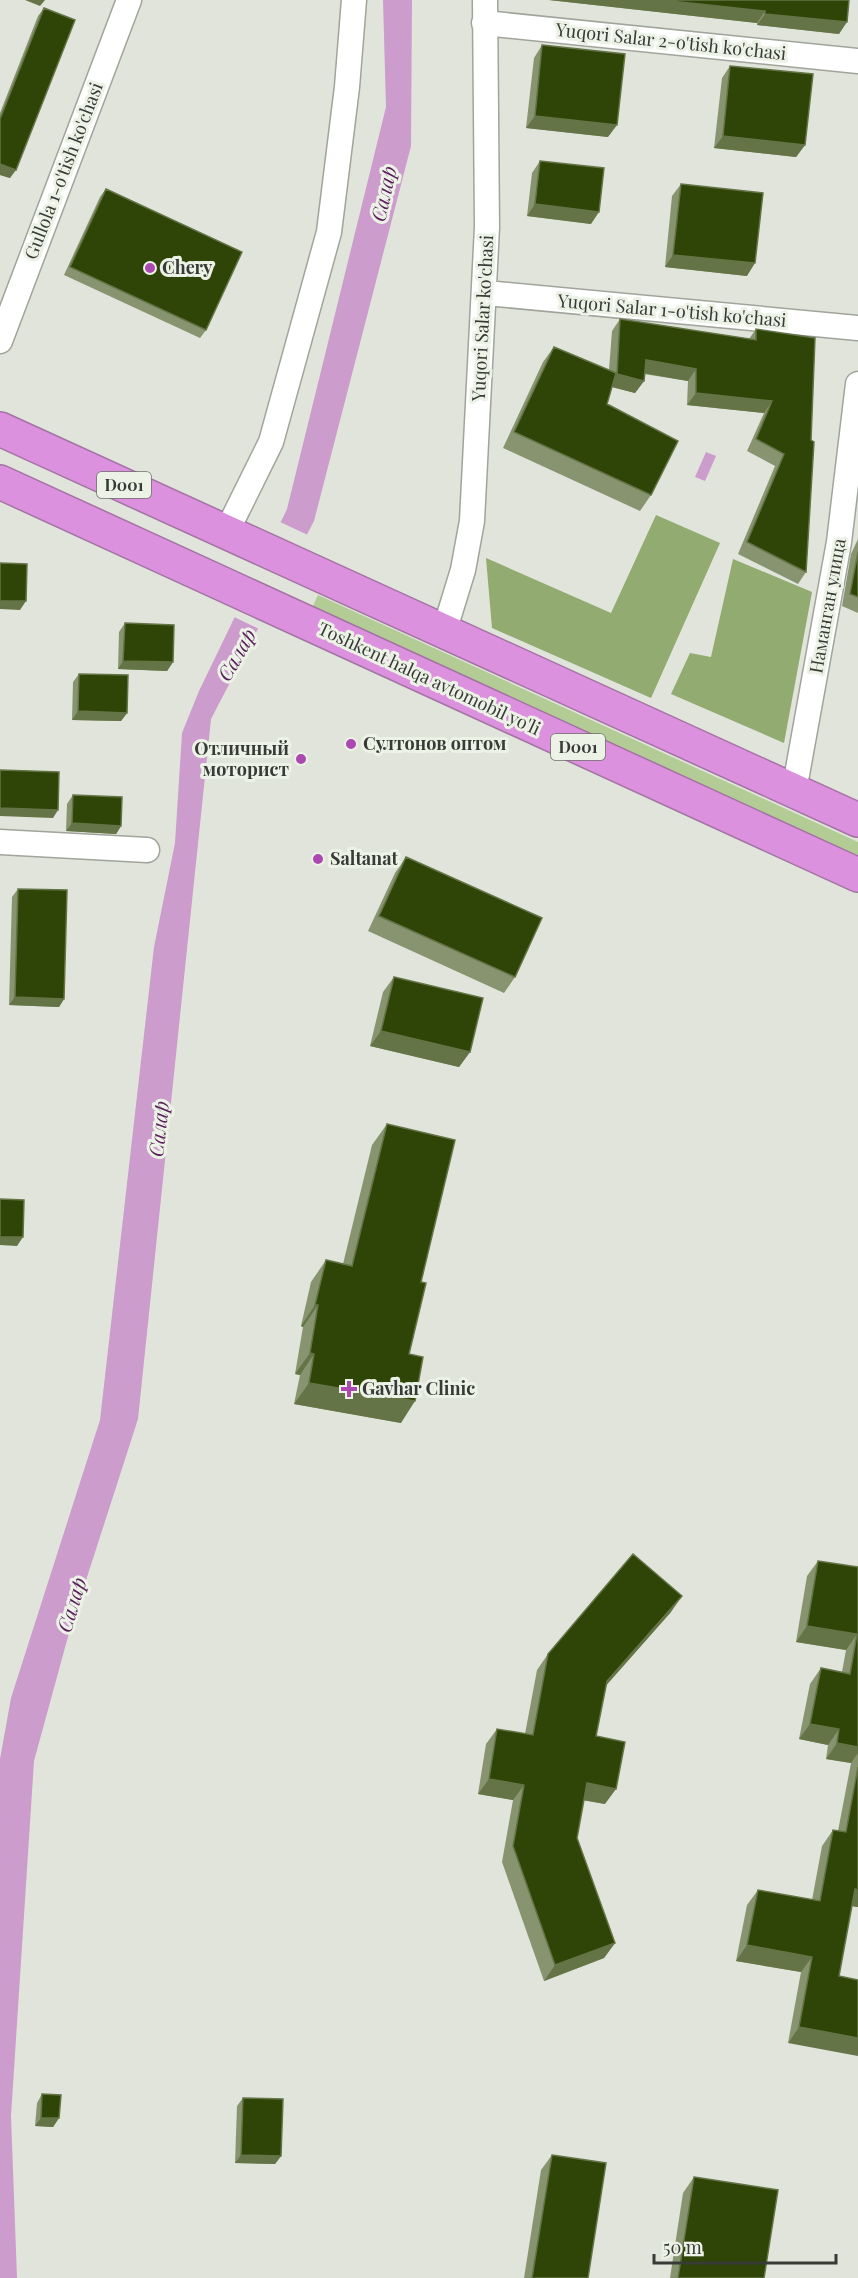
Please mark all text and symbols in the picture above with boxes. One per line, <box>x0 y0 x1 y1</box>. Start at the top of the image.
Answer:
street label: Yuqori Salar 2-o'tish ko'chasi <box>554 17 788 65</box>
street label: Gullola 1-o'tish ko'chasi <box>18 79 108 262</box>
water label: Салар <box>364 163 402 224</box>
street label: Yuqori Salar ko'chasi <box>466 234 498 403</box>
place label: Chery <box>162 255 213 279</box>
marker: Chery <box>143 261 157 275</box>
street label: Yuqori Salar 1-o'tish ko'chasi <box>556 288 787 332</box>
road number: D001 <box>97 472 151 498</box>
street label: Наманган улица <box>803 536 851 675</box>
street label: Toshkent halqa avtomobil yo'li <box>314 616 544 740</box>
water label: Салар <box>210 623 261 685</box>
place label: Султонов оптом <box>363 731 506 755</box>
road number: D001 <box>551 734 605 760</box>
place label: Отличный моторист <box>194 736 289 781</box>
marker: Султонов оптом <box>344 737 358 751</box>
marker: Отличный моторист <box>294 752 308 766</box>
place label: Saltanat <box>330 846 398 870</box>
marker: Saltanat <box>311 852 325 866</box>
water label: Салар <box>141 1100 174 1158</box>
place label: Gavhar Clinic <box>362 1376 475 1400</box>
marker: Gavhar Clinic <box>340 1380 358 1398</box>
water label: Салар <box>49 1574 92 1635</box>
scale bar <box>654 2227 836 2265</box>
text: 50 m <box>663 2235 702 2259</box>

